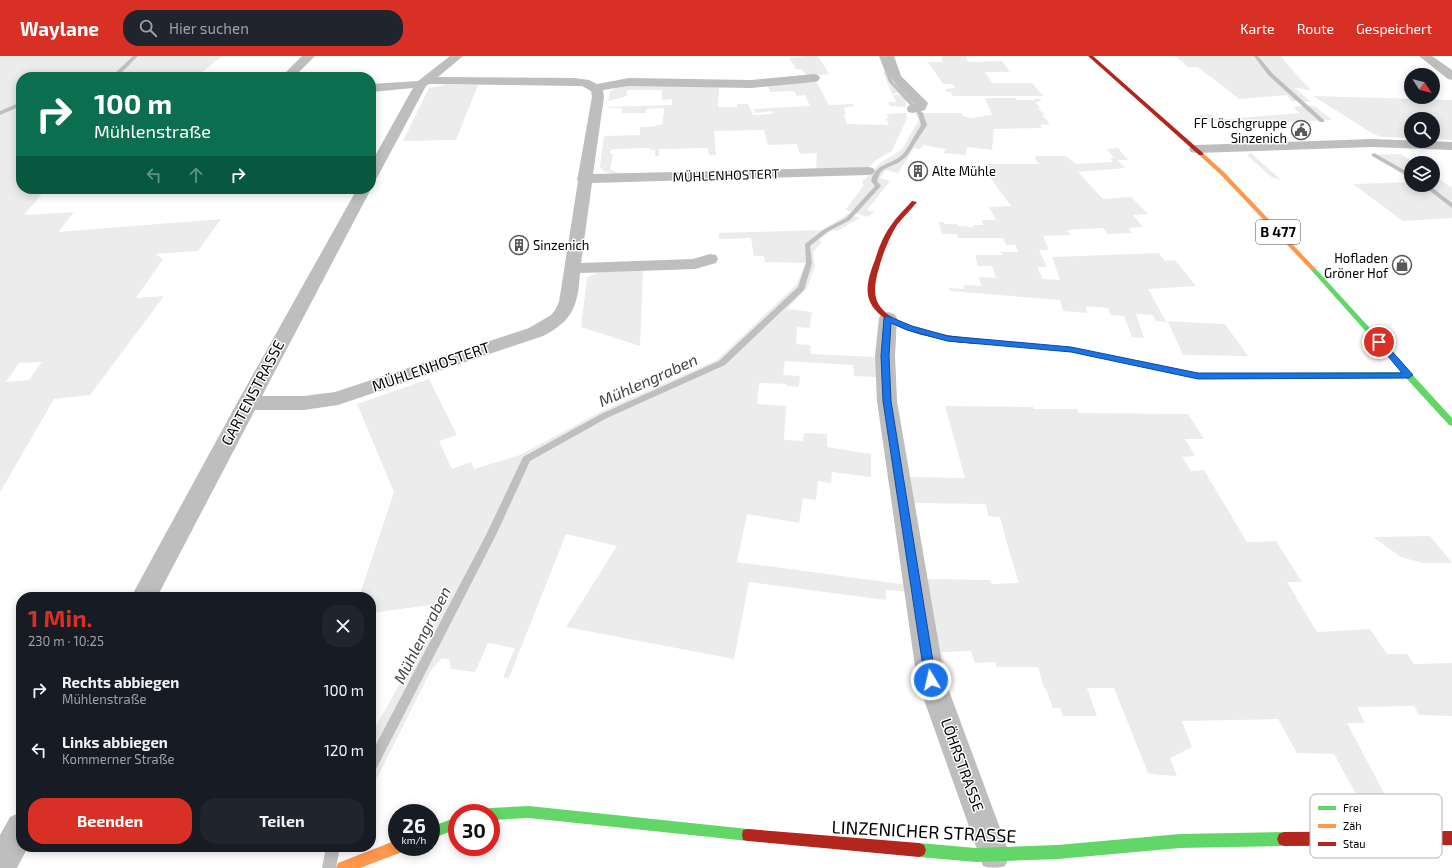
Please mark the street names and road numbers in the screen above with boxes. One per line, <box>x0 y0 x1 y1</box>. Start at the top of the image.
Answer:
street label: MÜHLENHOSTERT <box>672 165 780 185</box>
road number: B 477 <box>1256 220 1300 244</box>
street label: GARTENSTRASSE <box>217 337 287 448</box>
street label: MÜHLENHOSTERT <box>369 337 492 395</box>
street label: LÖHRSTRASSE <box>938 716 988 814</box>
street label: LINZENICHER STRASSE <box>831 815 1017 847</box>

